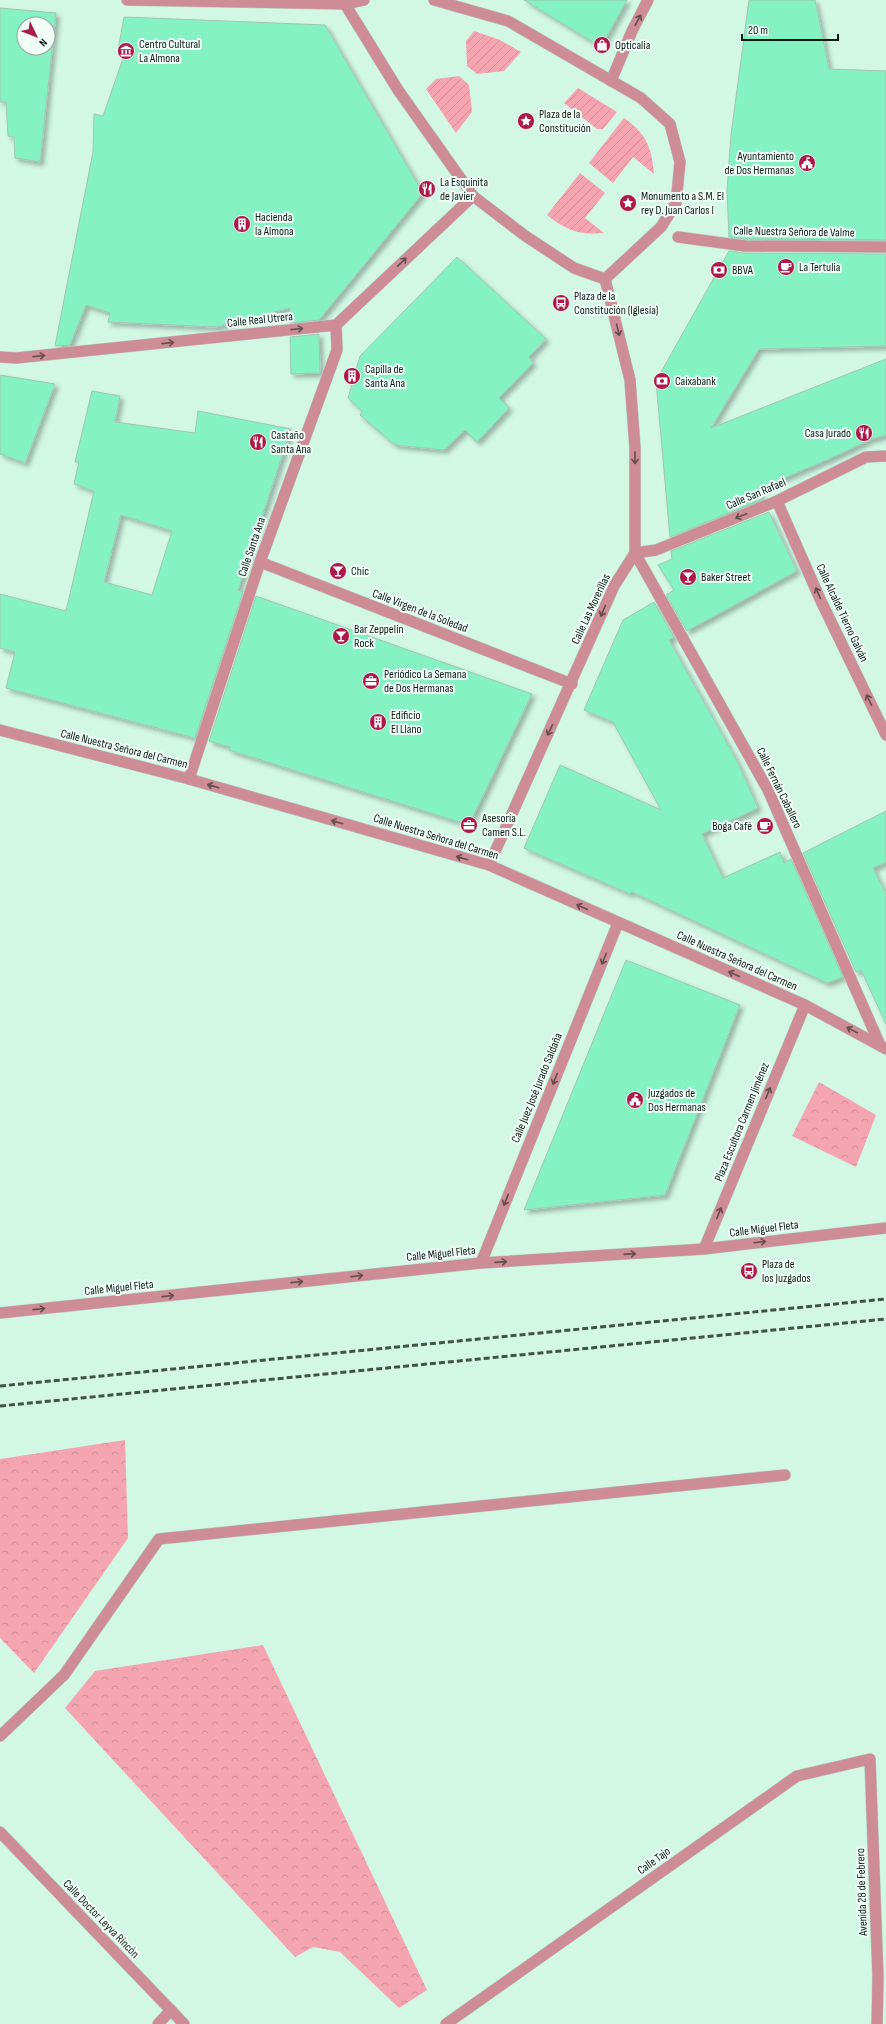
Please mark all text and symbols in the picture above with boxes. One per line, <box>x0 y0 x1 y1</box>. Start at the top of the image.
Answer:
one-way arrow <box>635 14 642 26</box>
north arrow <box>16 16 56 56</box>
scale bar <box>742 16 838 42</box>
text: 20 m <box>748 23 768 38</box>
shop icon: Opticalia <box>592 35 612 55</box>
text: N <box>36 36 50 49</box>
place label: Centro Cultural La Almona <box>139 37 200 66</box>
place label: Opticalia <box>615 38 651 53</box>
museum icon: Centro Cultural La Almona <box>116 41 136 61</box>
place label: Plaza de la Constitución <box>539 107 591 136</box>
place icon: Plaza de la Constitución <box>516 111 536 131</box>
place label: Ayuntamiento de Dos Hermanas <box>724 149 794 178</box>
public building icon: Ayuntamiento de Dos Hermanas <box>797 153 817 173</box>
place label: La Esquinita de Javier <box>440 175 488 204</box>
restaurant icon: La Esquinita de Javier <box>417 179 437 199</box>
place label: Monumento a S.M. El rey D. Juan Carlos I <box>641 189 724 218</box>
place icon: Monumento a S.M. El rey D. Juan Carlos I <box>618 193 638 213</box>
place label: Hacienda la Almona <box>255 210 294 239</box>
building icon: Hacienda la Almona <box>232 214 252 234</box>
street label: Calle Nuestra Señora de Valme <box>733 223 855 241</box>
one-way arrow <box>397 257 407 267</box>
cafe icon: La Tertulia <box>776 257 796 277</box>
bank icon: BBVA <box>709 260 729 280</box>
place label: La Tertulia <box>799 260 841 275</box>
place label: BBVA <box>732 263 754 278</box>
place label: Plaza de la Constitución (Iglesia) <box>574 289 658 318</box>
bus stop icon: Plaza de la Constitución (Iglesia) <box>551 293 571 313</box>
street label: Calle Real Utrera <box>226 309 294 331</box>
one-way arrow <box>614 323 622 336</box>
one-way arrow <box>291 326 304 333</box>
one-way arrow <box>161 339 174 346</box>
one-way arrow <box>32 352 45 360</box>
place label: Capilla de Santa Ana <box>365 362 406 391</box>
building icon: Capilla de Santa Ana <box>342 366 362 386</box>
bank icon: Caixabank <box>652 371 672 391</box>
place label: Caixabank <box>675 374 716 389</box>
restaurant icon: Casa Jurado <box>854 423 874 443</box>
place label: Casa Jurado <box>805 426 851 441</box>
place label: Castaño Santa Ana <box>271 428 312 457</box>
restaurant icon: Castaño Santa Ana <box>248 432 268 452</box>
one-way arrow <box>631 451 639 464</box>
street label: Calle San Rafael <box>724 475 788 513</box>
one-way arrow <box>735 512 747 520</box>
street label: Calle Santa Ana <box>235 515 269 579</box>
bar icon: Chic <box>328 561 348 581</box>
street label: Calle Alcalde Tierno Galván <box>813 562 871 664</box>
place label: Chic <box>351 564 369 579</box>
bar icon: Baker Street <box>678 567 698 587</box>
place label: Baker Street <box>701 570 751 585</box>
street label: Calle Las Morerillas <box>568 571 614 647</box>
street label: Calle Virgen de la Soledad <box>370 586 470 636</box>
one-way arrow <box>814 588 821 600</box>
one-way arrow <box>599 605 606 617</box>
place label: Bar Zeppelin Rock <box>354 622 404 651</box>
bar icon: Bar Zeppelin Rock <box>331 626 351 646</box>
place label: Periódico La Semana de Dos Hermanas <box>384 667 467 696</box>
office icon: Periódico La Semana de Dos Hermanas <box>361 671 381 691</box>
one-way arrow <box>865 694 872 706</box>
place label: Edificio El Llano <box>391 708 422 737</box>
building icon: Edificio El Llano <box>368 712 388 732</box>
one-way arrow <box>546 724 553 736</box>
street label: Calle Nuestra Señora del Carmen <box>59 726 189 772</box>
street label: Calle Fernán Caballero <box>753 745 805 831</box>
one-way arrow <box>206 782 219 789</box>
street label: Calle Nuestra Señora del Carmen <box>371 811 501 863</box>
place label: Asesoría Camen S.L. <box>481 811 526 840</box>
office icon: Asesoría Camen S.L. <box>459 815 479 835</box>
cafe icon: Boga Café <box>755 816 775 836</box>
one-way arrow <box>331 818 344 825</box>
place label: Boga Café <box>712 819 752 834</box>
one-way arrow <box>456 853 469 861</box>
one-way arrow <box>577 903 589 910</box>
street label: Calle Nuestra Señora del Carmen <box>674 928 800 994</box>
one-way arrow <box>599 953 607 965</box>
one-way arrow <box>729 970 741 977</box>
one-way arrow <box>846 1026 858 1033</box>
street label: Calle Juez José Jurado Saldaña <box>508 1031 566 1145</box>
street label: Plaza Escultora Carmen Jiménez <box>711 1060 773 1184</box>
one-way arrow <box>551 1073 558 1085</box>
place label: Juzgados de Dos Hermanas <box>647 1086 706 1115</box>
one-way arrow <box>765 1087 773 1099</box>
public building icon: Juzgados de Dos Hermanas <box>625 1090 645 1110</box>
one-way arrow <box>502 1193 510 1205</box>
one-way arrow <box>715 1207 723 1219</box>
street label: Calle Miguel Fleta <box>729 1217 800 1241</box>
one-way arrow <box>753 1239 766 1246</box>
street label: Calle Miguel Fleta <box>406 1243 477 1265</box>
one-way arrow <box>623 1250 636 1257</box>
place label: Plaza de los Juzgados <box>762 1257 811 1286</box>
one-way arrow <box>494 1258 507 1265</box>
bus stop icon: Plaza de los Juzgados <box>739 1261 759 1281</box>
one-way arrow <box>350 1272 363 1280</box>
street label: Calle Miguel Fleta <box>84 1277 155 1299</box>
one-way arrow <box>290 1278 303 1286</box>
one-way arrow <box>161 1292 174 1299</box>
one-way arrow <box>32 1305 45 1313</box>
street label: Calle Tajo <box>635 1844 673 1878</box>
street label: Avenida 28 de Febrero <box>853 1848 871 1937</box>
street label: Calle Doctor Leyva Rincón <box>60 1877 142 1961</box>

